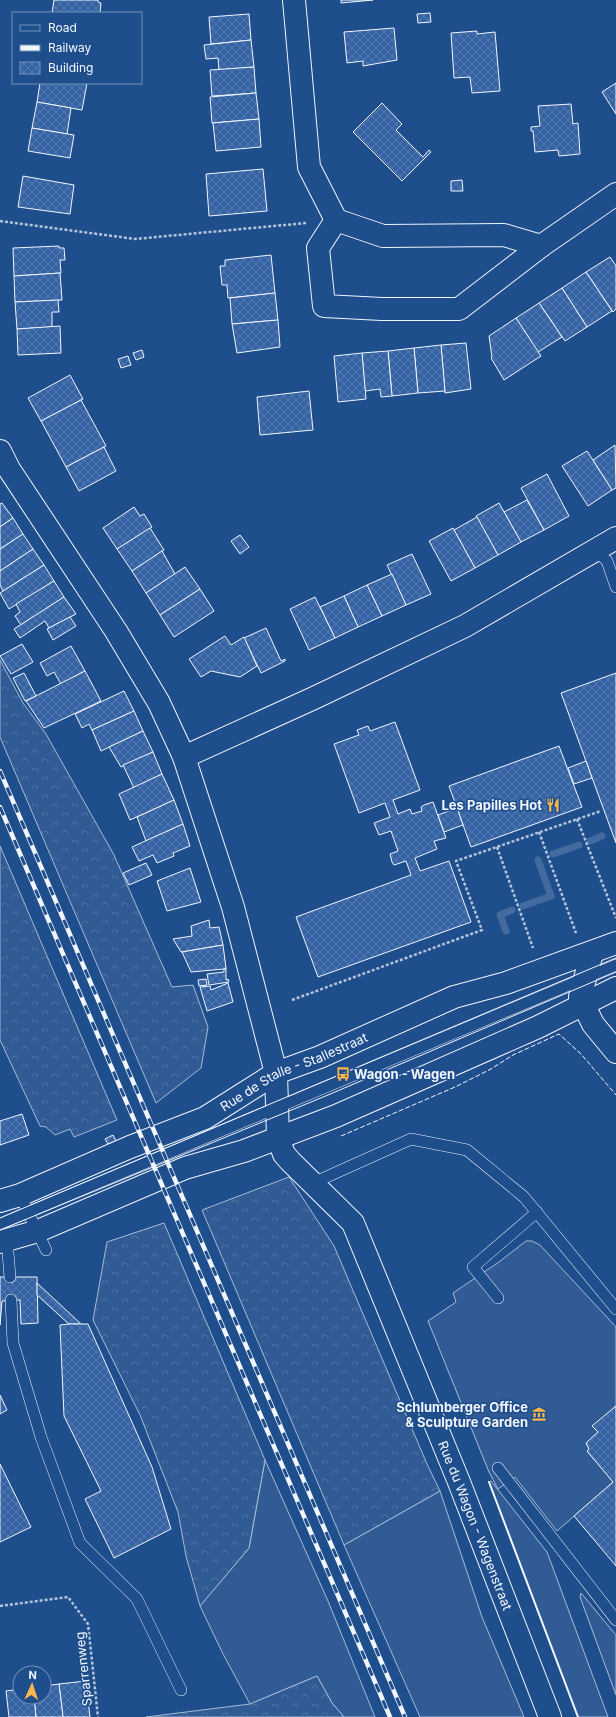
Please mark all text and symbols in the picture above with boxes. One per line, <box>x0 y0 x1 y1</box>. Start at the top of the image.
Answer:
legend <box>12 12 142 84</box>
text: Road <box>48 20 77 35</box>
text: Railway <box>48 40 92 55</box>
text: Building <box>48 60 93 75</box>
place label: Les Papilles Hot <box>441 797 542 813</box>
restaurant icon: Les Papilles Hot <box>545 797 561 813</box>
street label: Rue de Stalle - Stallestraat <box>217 1029 370 1114</box>
bus stop icon: Wagon - Wagen <box>335 1066 351 1082</box>
place label: Wagon - Wagen <box>354 1066 455 1082</box>
place label: Schlumberger Office & Sculpture Garden <box>396 1399 528 1430</box>
museum icon: Schlumberger Office & Sculpture Garden <box>531 1406 547 1422</box>
street label: Rue du Wagon - Wagenstraat <box>435 1438 516 1612</box>
street label: Sparrenweg <box>71 1631 95 1707</box>
north arrow <box>12 1665 52 1705</box>
text: N <box>28 1668 37 1682</box>

